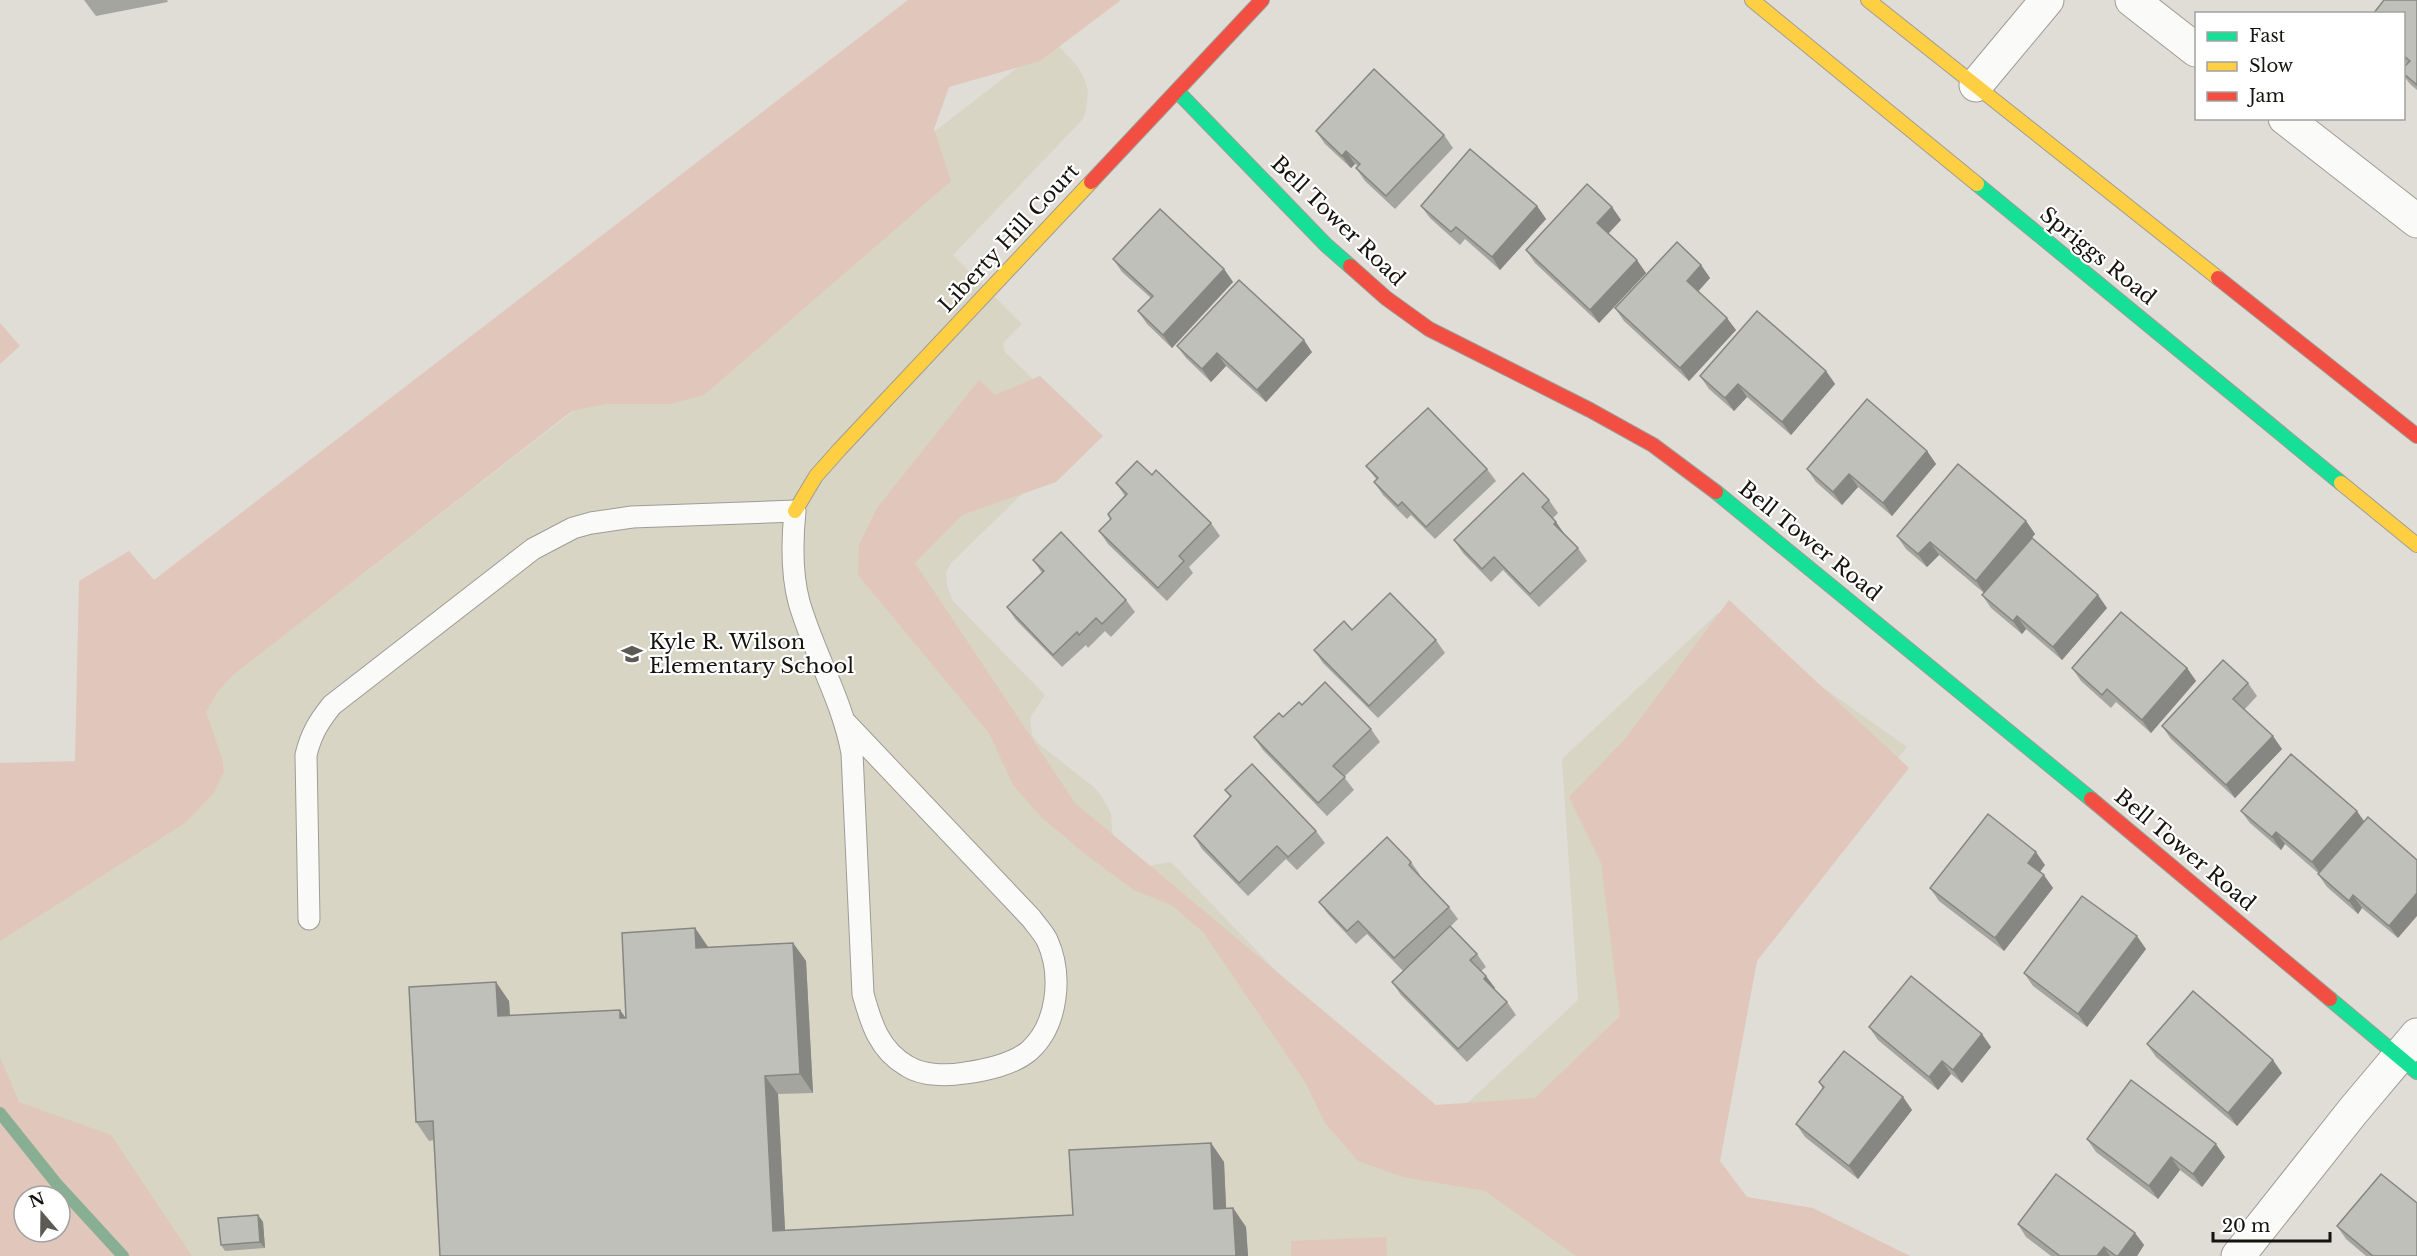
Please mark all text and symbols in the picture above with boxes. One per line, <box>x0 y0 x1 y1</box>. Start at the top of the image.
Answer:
legend <box>2195 12 2405 120</box>
text: Fast <box>2249 25 2286 47</box>
text: Slow <box>2249 55 2294 77</box>
text: Jam <box>2247 85 2285 107</box>
street label: Bell Tower Road <box>1266 151 1410 291</box>
street label: Liberty Hill Court <box>933 158 1085 318</box>
street label: Spriggs Road <box>2035 201 2161 311</box>
street label: Bell Tower Road <box>1733 476 1887 606</box>
place label: Kyle R. Wilson Elementary School <box>649 629 854 679</box>
school or university icon: Kyle R. Wilson Elementary School <box>620 642 644 666</box>
street label: Bell Tower Road <box>2109 783 2261 917</box>
north arrow <box>12 1184 72 1244</box>
text: N <box>26 1188 47 1212</box>
scale bar <box>2213 1205 2330 1243</box>
text: 20 m <box>2222 1215 2270 1237</box>

